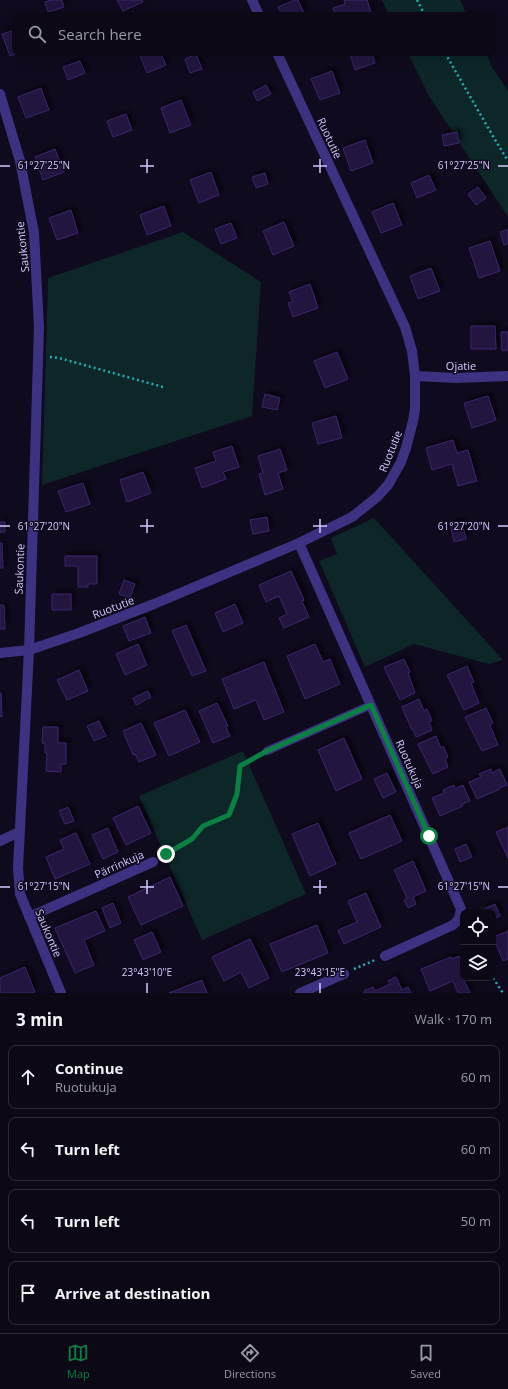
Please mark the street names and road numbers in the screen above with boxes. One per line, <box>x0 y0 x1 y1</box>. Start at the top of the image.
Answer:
street label: Ruotutie <box>314 115 346 161</box>
street label: Saukontie <box>12 221 32 273</box>
street label: Ojatie <box>446 358 476 373</box>
street label: Ruotutie <box>375 428 405 474</box>
street label: Saukontie <box>11 543 27 595</box>
street label: Ruotutie <box>90 592 136 622</box>
street label: Ruotukuja <box>393 737 427 791</box>
street label: Pärrinkuja <box>92 846 146 882</box>
street label: Saukontie <box>32 907 66 959</box>

